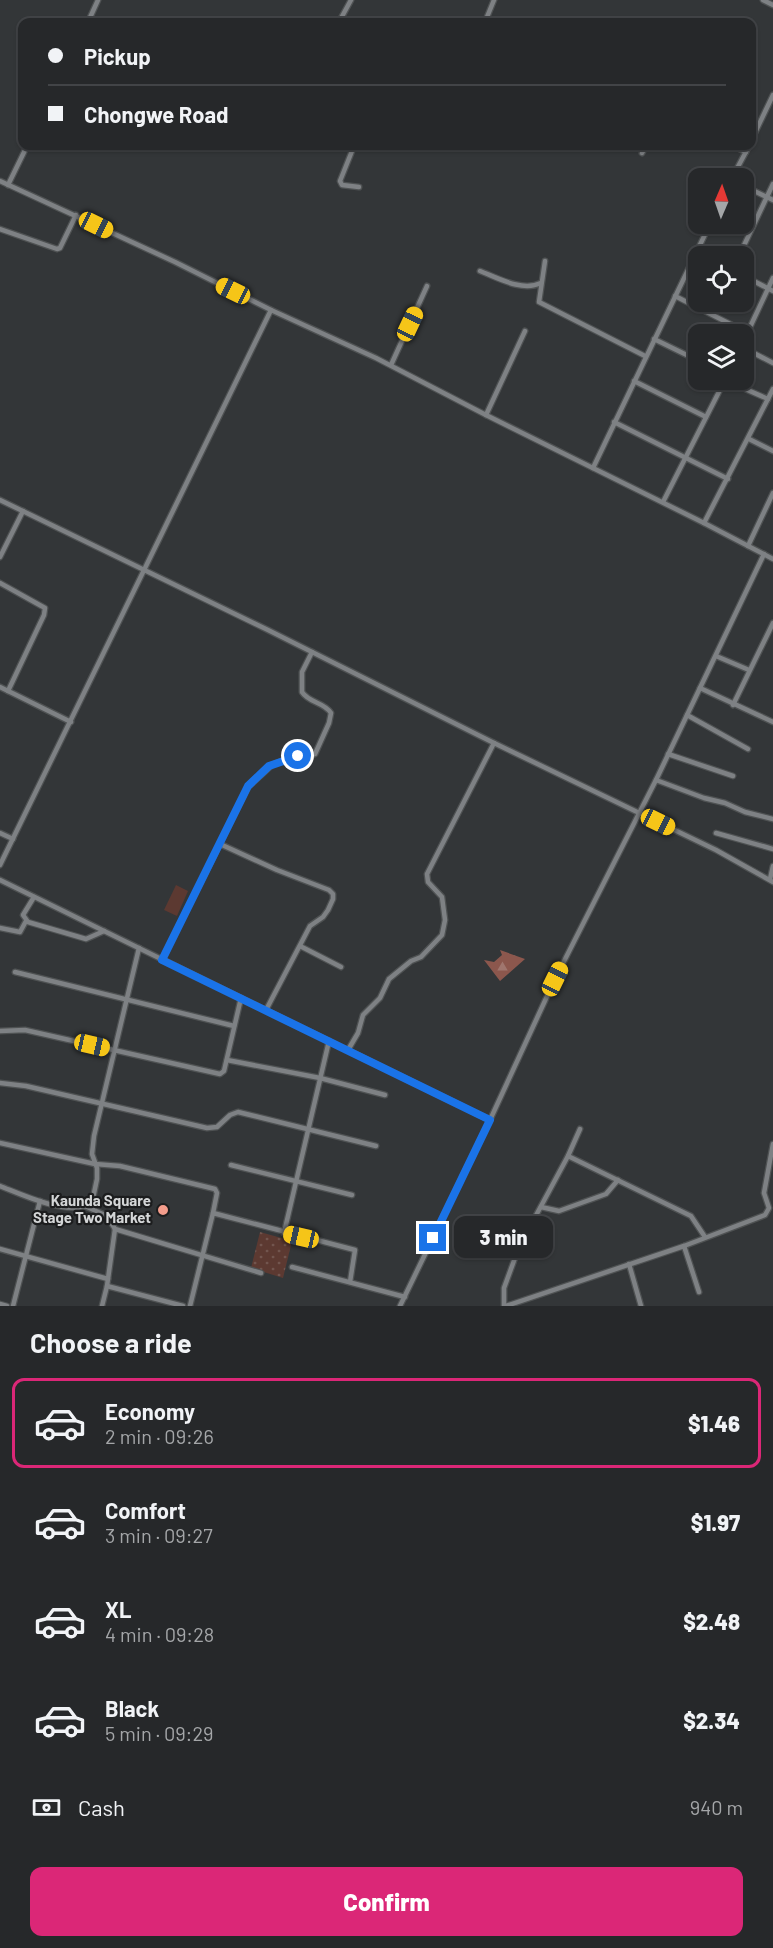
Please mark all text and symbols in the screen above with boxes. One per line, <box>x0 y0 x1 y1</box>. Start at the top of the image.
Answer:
text: Pickup <box>84 43 151 69</box>
text: Chongwe Road <box>84 101 228 127</box>
north arrow <box>688 168 754 234</box>
map controls <box>688 168 754 390</box>
car <box>76 209 116 241</box>
button: locate <box>688 246 754 312</box>
car <box>213 275 253 307</box>
car <box>394 304 426 344</box>
button: layers <box>688 324 754 390</box>
route start <box>284 742 311 769</box>
car <box>638 806 678 838</box>
car <box>539 959 571 999</box>
car <box>72 1032 112 1058</box>
place label: Kaunda Square Stage Two Market <box>33 1191 151 1226</box>
marker: Kaunda Square Stage Two Market <box>156 1203 170 1217</box>
callout: 3 min <box>454 1217 553 1259</box>
car <box>281 1224 321 1250</box>
route end <box>419 1224 446 1251</box>
text: 3 min <box>480 1225 527 1249</box>
text: Choose a ride <box>30 1326 192 1358</box>
icon: car <box>33 1396 87 1450</box>
text: Economy <box>105 1398 195 1424</box>
text: $1.46 <box>688 1410 740 1436</box>
text: 2 min · 09:26 <box>105 1424 214 1448</box>
icon: car <box>33 1495 87 1549</box>
text: Comfort <box>105 1497 186 1523</box>
text: $1.97 <box>691 1509 740 1535</box>
text: 3 min · 09:27 <box>105 1523 213 1547</box>
icon: car <box>33 1594 87 1648</box>
text: XL <box>105 1596 131 1622</box>
text: $2.48 <box>683 1608 740 1634</box>
text: 4 min · 09:28 <box>105 1622 214 1646</box>
icon: car <box>33 1693 87 1747</box>
text: Black <box>105 1695 159 1721</box>
text: $2.34 <box>683 1707 740 1733</box>
text: 5 min · 09:29 <box>105 1721 214 1745</box>
icon: cash <box>30 1791 63 1824</box>
text: Cash <box>78 1794 125 1820</box>
text: 940 m <box>690 1795 743 1819</box>
button: Confirm <box>30 1867 743 1936</box>

